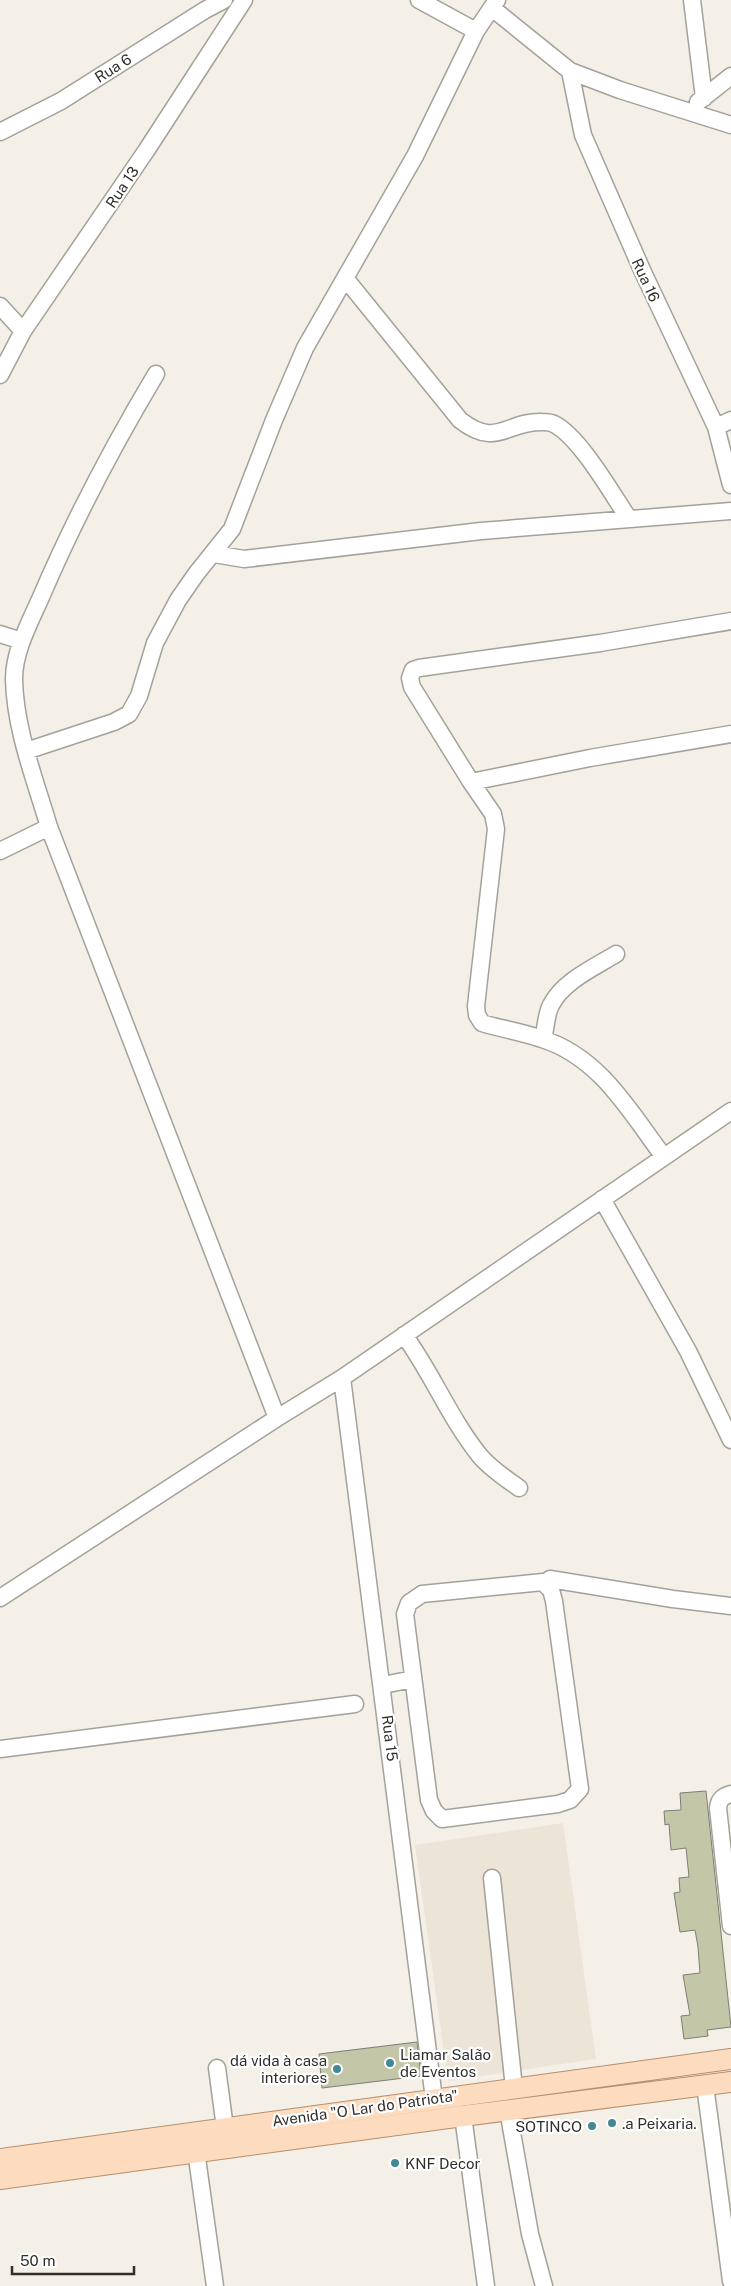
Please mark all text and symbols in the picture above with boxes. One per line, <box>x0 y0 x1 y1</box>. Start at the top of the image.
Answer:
street label: Rua 6 <box>92 50 134 86</box>
street label: Rua 13 <box>102 163 142 211</box>
street label: Rua 16 <box>629 256 663 304</box>
street label: Rua 15 <box>379 1714 401 1762</box>
place label: Liamar Salão de Eventos <box>400 2046 491 2080</box>
place label: dá vida à casa interiores <box>230 2052 327 2086</box>
marker: Liamar Salão de Eventos <box>384 2057 396 2069</box>
marker: dá vida à casa interiores <box>331 2063 343 2075</box>
street label: Avenida "O Lar do Patriota" <box>271 2087 459 2129</box>
place label: .a Peixaria. <box>622 2115 697 2132</box>
marker: .a Peixaria. <box>606 2117 618 2129</box>
place label: SOTINCO <box>515 2118 582 2135</box>
marker: SOTINCO <box>586 2120 598 2132</box>
place label: KNF Decor <box>405 2155 481 2172</box>
marker: KNF Decor <box>389 2157 401 2169</box>
scale bar <box>12 2244 135 2276</box>
text: 50 m <box>20 2252 55 2269</box>

